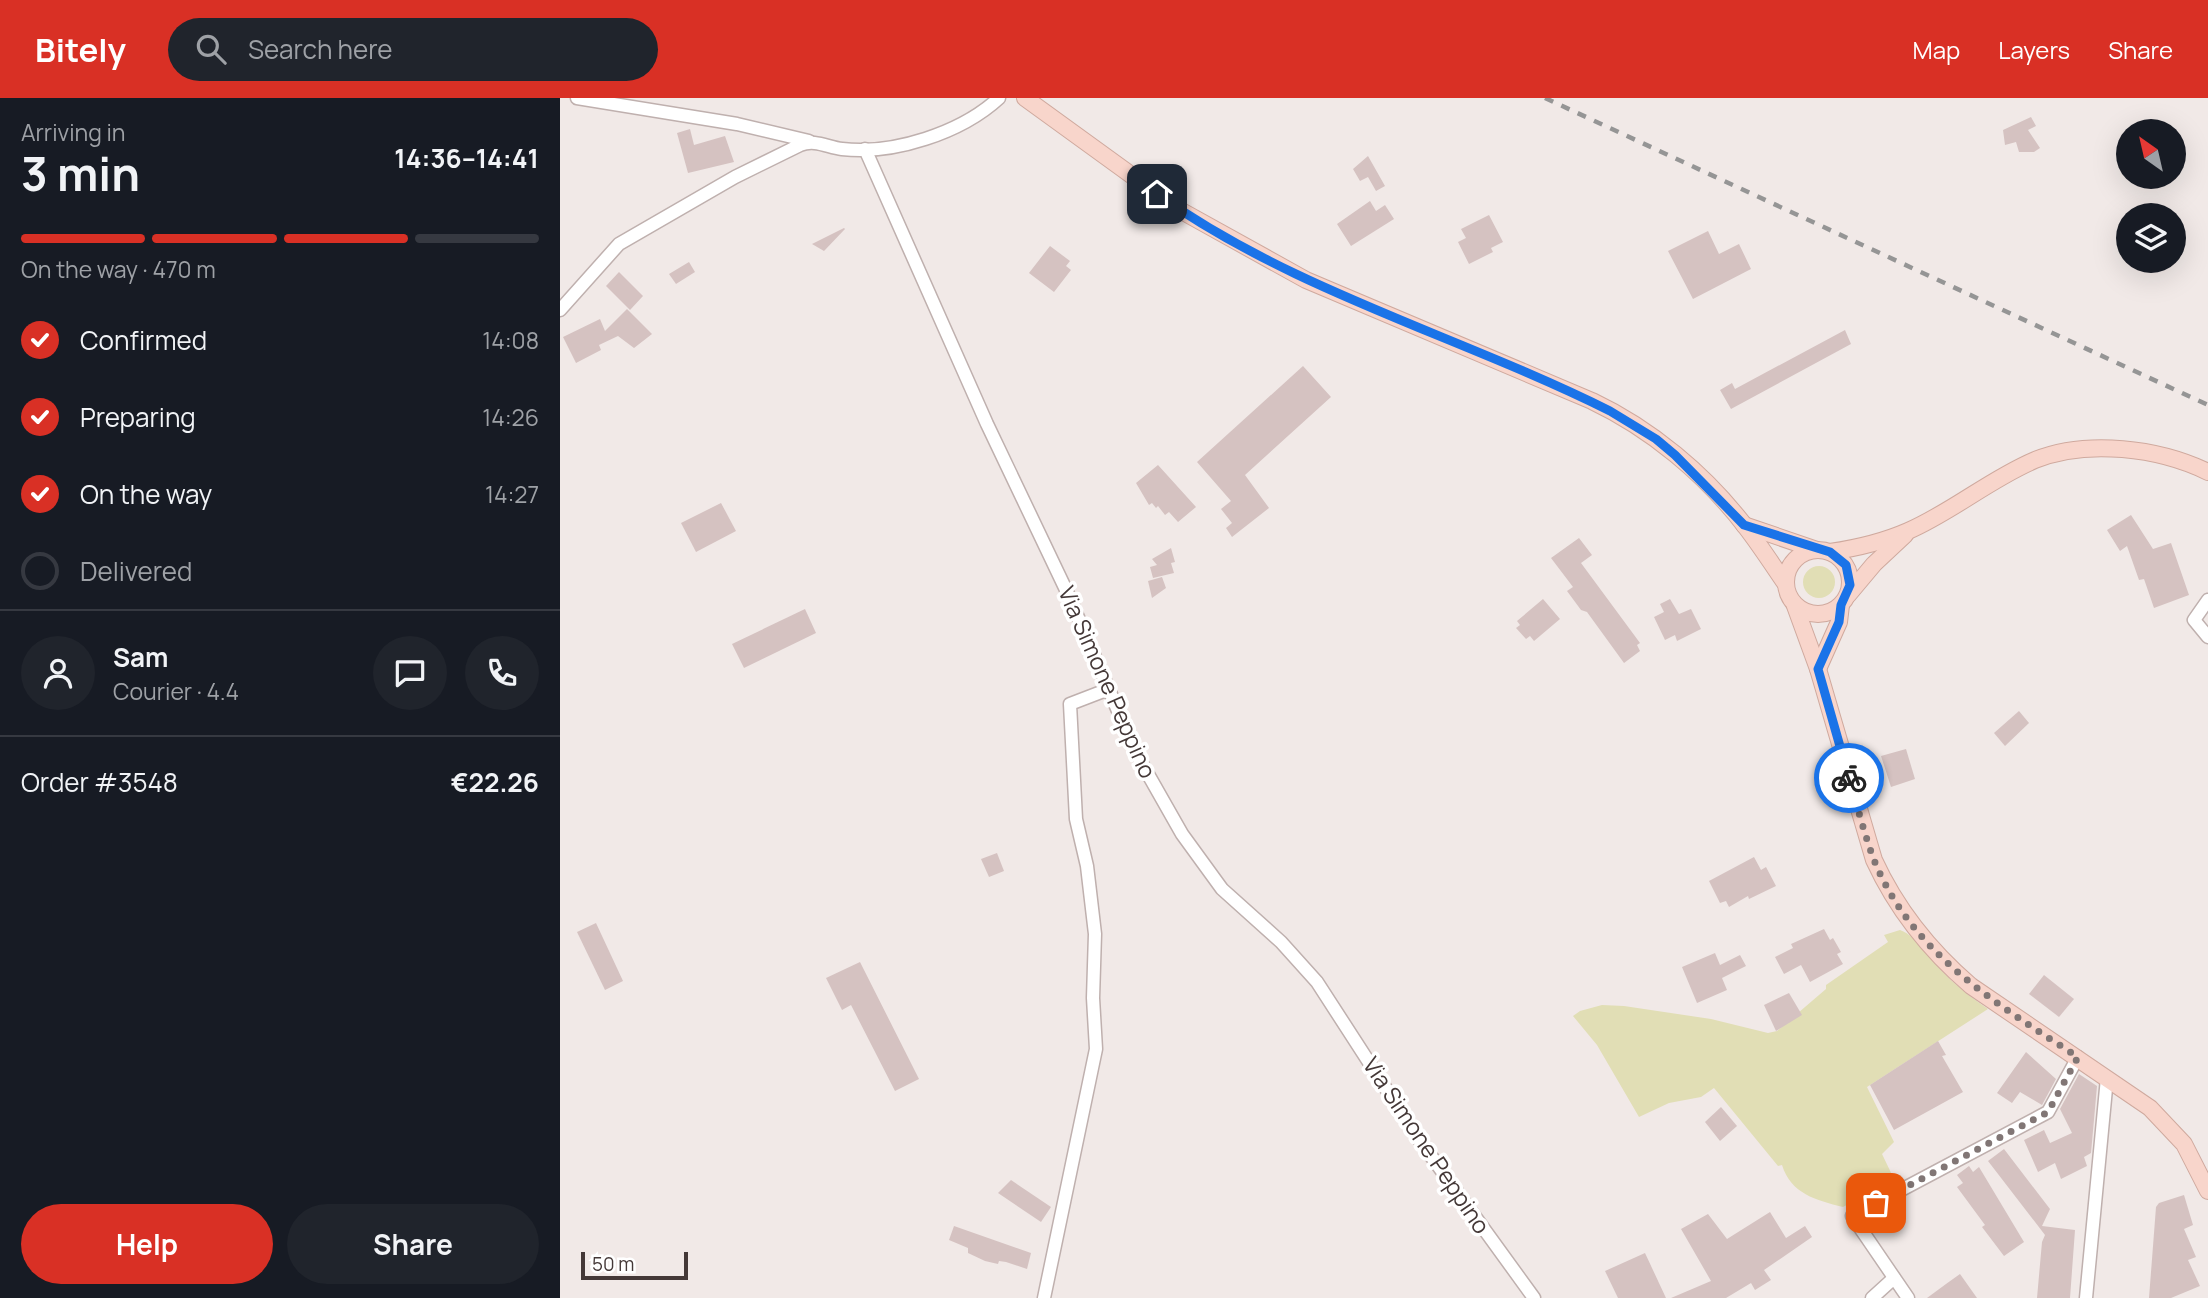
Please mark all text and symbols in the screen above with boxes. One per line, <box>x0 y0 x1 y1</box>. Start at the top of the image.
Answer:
search box <box>168 18 658 81</box>
text: Bitely <box>35 27 126 72</box>
icon: search <box>192 30 230 68</box>
text: Search here <box>248 31 393 67</box>
text: Map <box>1913 33 1960 66</box>
text: Layers <box>1998 33 2070 66</box>
text: Share <box>2108 33 2173 66</box>
text: Arriving in <box>21 116 126 148</box>
north arrow <box>2116 119 2186 189</box>
map controls <box>2116 119 2186 273</box>
text: 14:36–14:41 <box>394 140 539 176</box>
text: 3 min <box>21 142 140 205</box>
pin <box>1127 164 1187 224</box>
icon: home <box>1138 175 1176 213</box>
button: layers <box>2116 203 2186 273</box>
text: On the way · 470 m <box>21 253 216 285</box>
icon: check <box>21 321 59 359</box>
text: Confirmed <box>80 322 207 358</box>
text: 14:08 <box>482 324 539 356</box>
icon: check <box>21 398 59 436</box>
text: Preparing <box>80 399 196 435</box>
text: 14:26 <box>482 401 539 433</box>
icon: check <box>21 475 59 513</box>
text: On the way <box>80 476 212 512</box>
text: 14:27 <box>485 478 539 510</box>
text: Delivered <box>80 553 192 589</box>
street label: Via Simone Peppino <box>1051 581 1165 783</box>
button: person <box>21 636 95 710</box>
button: chat <box>373 636 447 710</box>
button: phone <box>465 636 539 710</box>
text: Sam <box>113 639 168 675</box>
text: Courier · 4.4 <box>113 675 239 707</box>
courier <box>1814 743 1884 813</box>
icon: bike <box>1830 759 1868 797</box>
text: Order #3548 <box>21 764 178 800</box>
text: €22.26 <box>451 764 539 800</box>
street label: Via Simone Peppino <box>1356 1050 1498 1240</box>
pin <box>1846 1173 1906 1233</box>
icon: bag <box>1857 1184 1895 1222</box>
button: Help <box>21 1204 273 1284</box>
button: Share <box>287 1204 539 1284</box>
scale bar <box>581 1249 688 1281</box>
text: 50 m <box>592 1251 634 1277</box>

